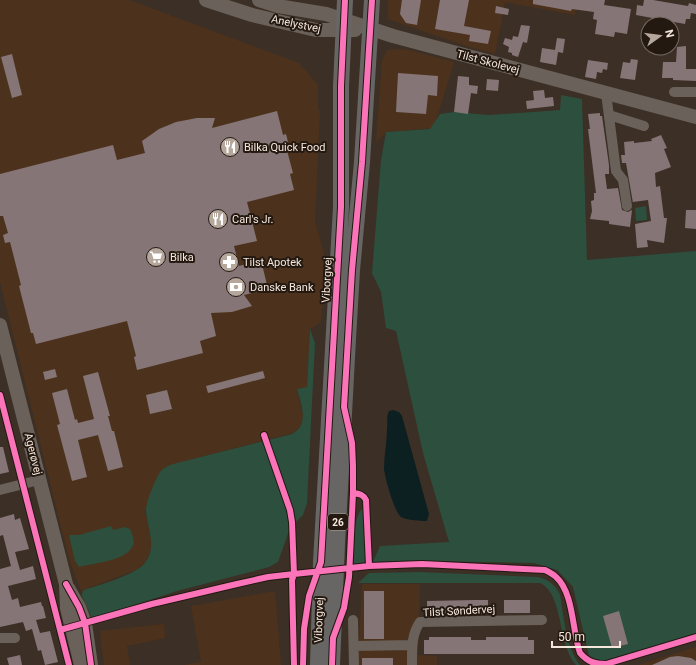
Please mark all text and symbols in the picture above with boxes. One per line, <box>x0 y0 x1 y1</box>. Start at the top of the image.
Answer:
street label: Anelystvej <box>270 12 322 36</box>
north arrow <box>640 16 680 56</box>
text: N <box>662 28 677 39</box>
street label: Tilst Skolevej <box>455 47 521 77</box>
restaurant icon: Bilka Quick Food <box>219 136 241 158</box>
place label: Bilka Quick Food <box>244 141 326 154</box>
restaurant icon: Carl's Jr. <box>207 208 229 230</box>
place label: Carl's Jr. <box>232 213 274 226</box>
supermarket icon: Bilka <box>145 246 167 268</box>
place label: Bilka <box>170 251 194 264</box>
pharmacy icon: Tilst Apotek <box>218 251 240 273</box>
place label: Tilst Apotek <box>243 256 302 269</box>
street label: Viborgvej <box>319 257 335 303</box>
bank icon: Danske Bank <box>225 276 247 298</box>
place label: Danske Bank <box>250 281 314 294</box>
street label: Agerøvej <box>22 432 44 476</box>
road number: 26 <box>328 514 348 530</box>
street label: Viborgvej <box>312 597 326 643</box>
street label: Tilst Søndervej <box>423 603 495 619</box>
scale bar <box>552 623 620 649</box>
text: 50 m <box>558 630 585 644</box>

